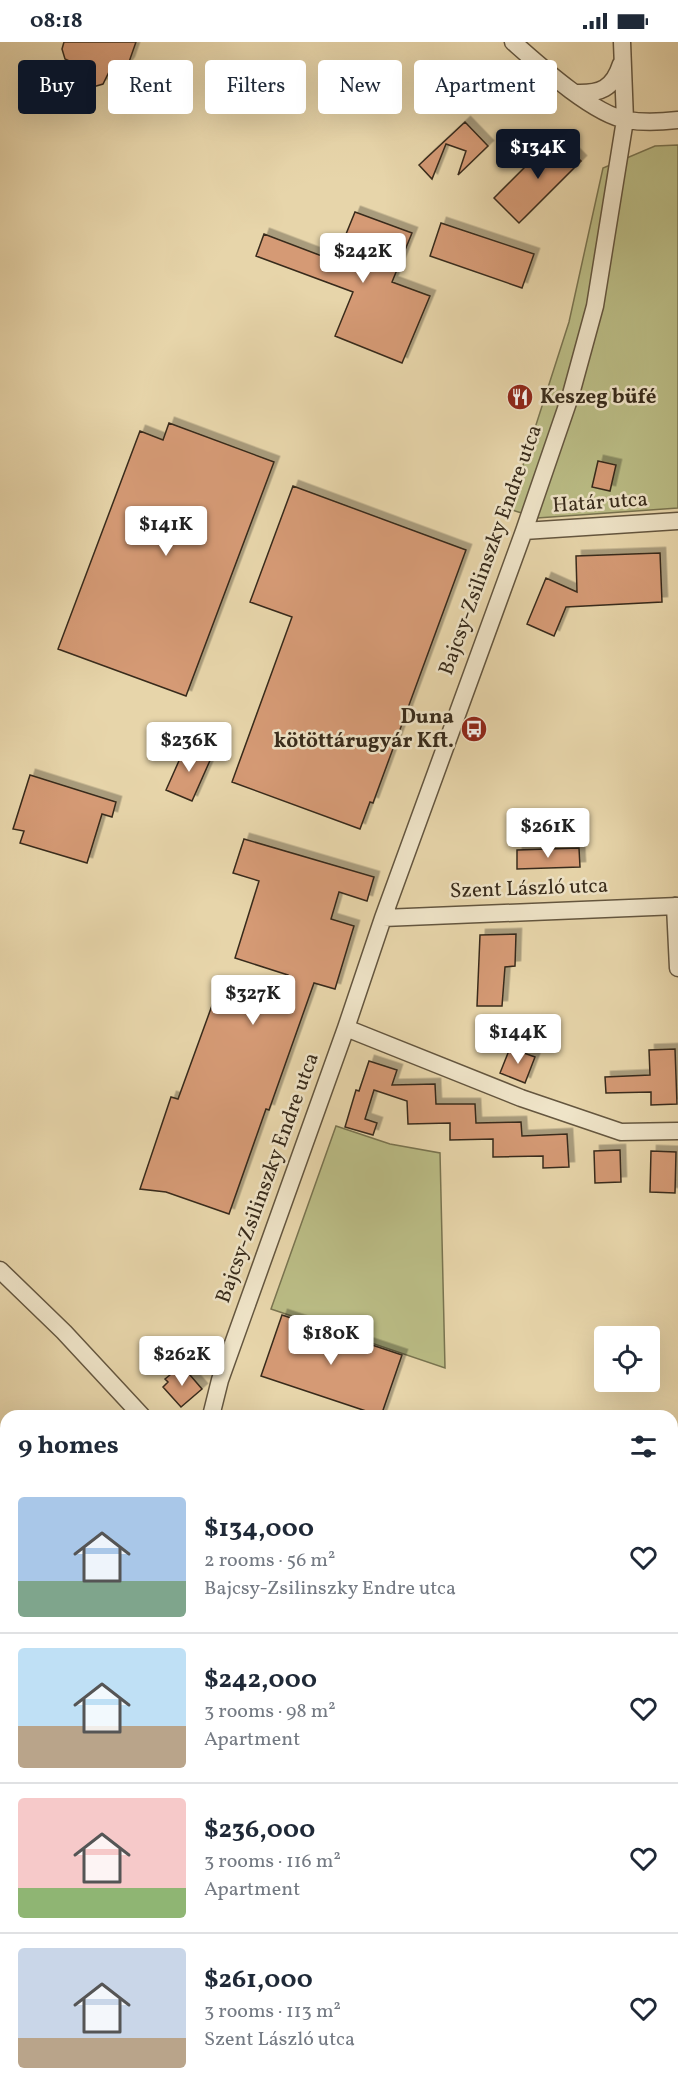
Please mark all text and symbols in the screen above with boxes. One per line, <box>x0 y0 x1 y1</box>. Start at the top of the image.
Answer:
text: 08:18 <box>30 6 83 37</box>
chip: Buy <box>18 60 96 114</box>
chip: Rent <box>108 60 193 114</box>
chip: Filters <box>205 60 306 114</box>
chip: New <box>318 60 402 114</box>
chip: Apartment <box>414 60 557 114</box>
pin: $134K <box>496 129 580 180</box>
text: $134K <box>510 134 566 162</box>
pin: $242K <box>321 233 405 284</box>
text: $242K <box>334 238 392 266</box>
restaurant icon: Keszeg büfé <box>505 382 535 412</box>
place label: Keszeg büfé <box>540 383 656 412</box>
street label: Bajcsy-Zsilinszky Endre utca <box>432 421 550 679</box>
street label: Határ utca <box>551 485 649 521</box>
pin: $141K <box>124 506 208 557</box>
text: $141K <box>139 511 193 539</box>
place label: Duna kötöttárugyár Kft. <box>274 703 454 756</box>
bus stop icon: Duna kötöttárugyár Kft. <box>459 714 489 744</box>
pin: $236K <box>147 722 231 773</box>
text: $236K <box>161 727 217 755</box>
pin: $261K <box>506 808 590 859</box>
text: $261K <box>520 813 576 841</box>
street label: Szent László utca <box>449 872 609 906</box>
pin: $327K <box>211 975 295 1026</box>
text: $327K <box>225 980 281 1008</box>
pin: $144K <box>476 1014 560 1065</box>
text: $144K <box>489 1019 547 1047</box>
street label: Bajcsy-Zsilinszky Endre utca <box>209 1049 327 1307</box>
pin: $180K <box>289 1315 373 1366</box>
text: $180K <box>303 1320 359 1348</box>
map controls <box>594 1326 660 1392</box>
button: locate <box>594 1326 660 1392</box>
pin: $262K <box>140 1336 224 1387</box>
text: $262K <box>153 1341 211 1369</box>
text: 9 homes <box>18 1428 119 1464</box>
icon: filters <box>627 1430 660 1463</box>
text: $134,000 <box>204 1511 314 1547</box>
icon: home <box>66 1521 138 1593</box>
icon: heart <box>627 1541 660 1574</box>
text: 2 rooms · 56 m² <box>204 1547 335 1575</box>
text: Bajcsy-Zsilinszky Endre utca <box>204 1575 456 1603</box>
text: $242,000 <box>204 1662 317 1698</box>
icon: home <box>66 1672 138 1744</box>
icon: heart <box>627 1692 660 1725</box>
text: 3 rooms · 98 m² <box>204 1698 336 1726</box>
text: Apartment <box>204 1726 300 1754</box>
text: $236,000 <box>204 1812 315 1848</box>
icon: home <box>66 1822 138 1894</box>
icon: heart <box>627 1842 660 1875</box>
text: 3 rooms · 116 m² <box>204 1848 341 1876</box>
text: Apartment <box>204 1876 300 1904</box>
text: $261,000 <box>204 1962 313 1998</box>
icon: home <box>66 1972 138 2044</box>
icon: heart <box>627 1992 660 2025</box>
text: 3 rooms · 113 m² <box>204 1998 341 2026</box>
text: Szent László utca <box>204 2026 355 2054</box>

